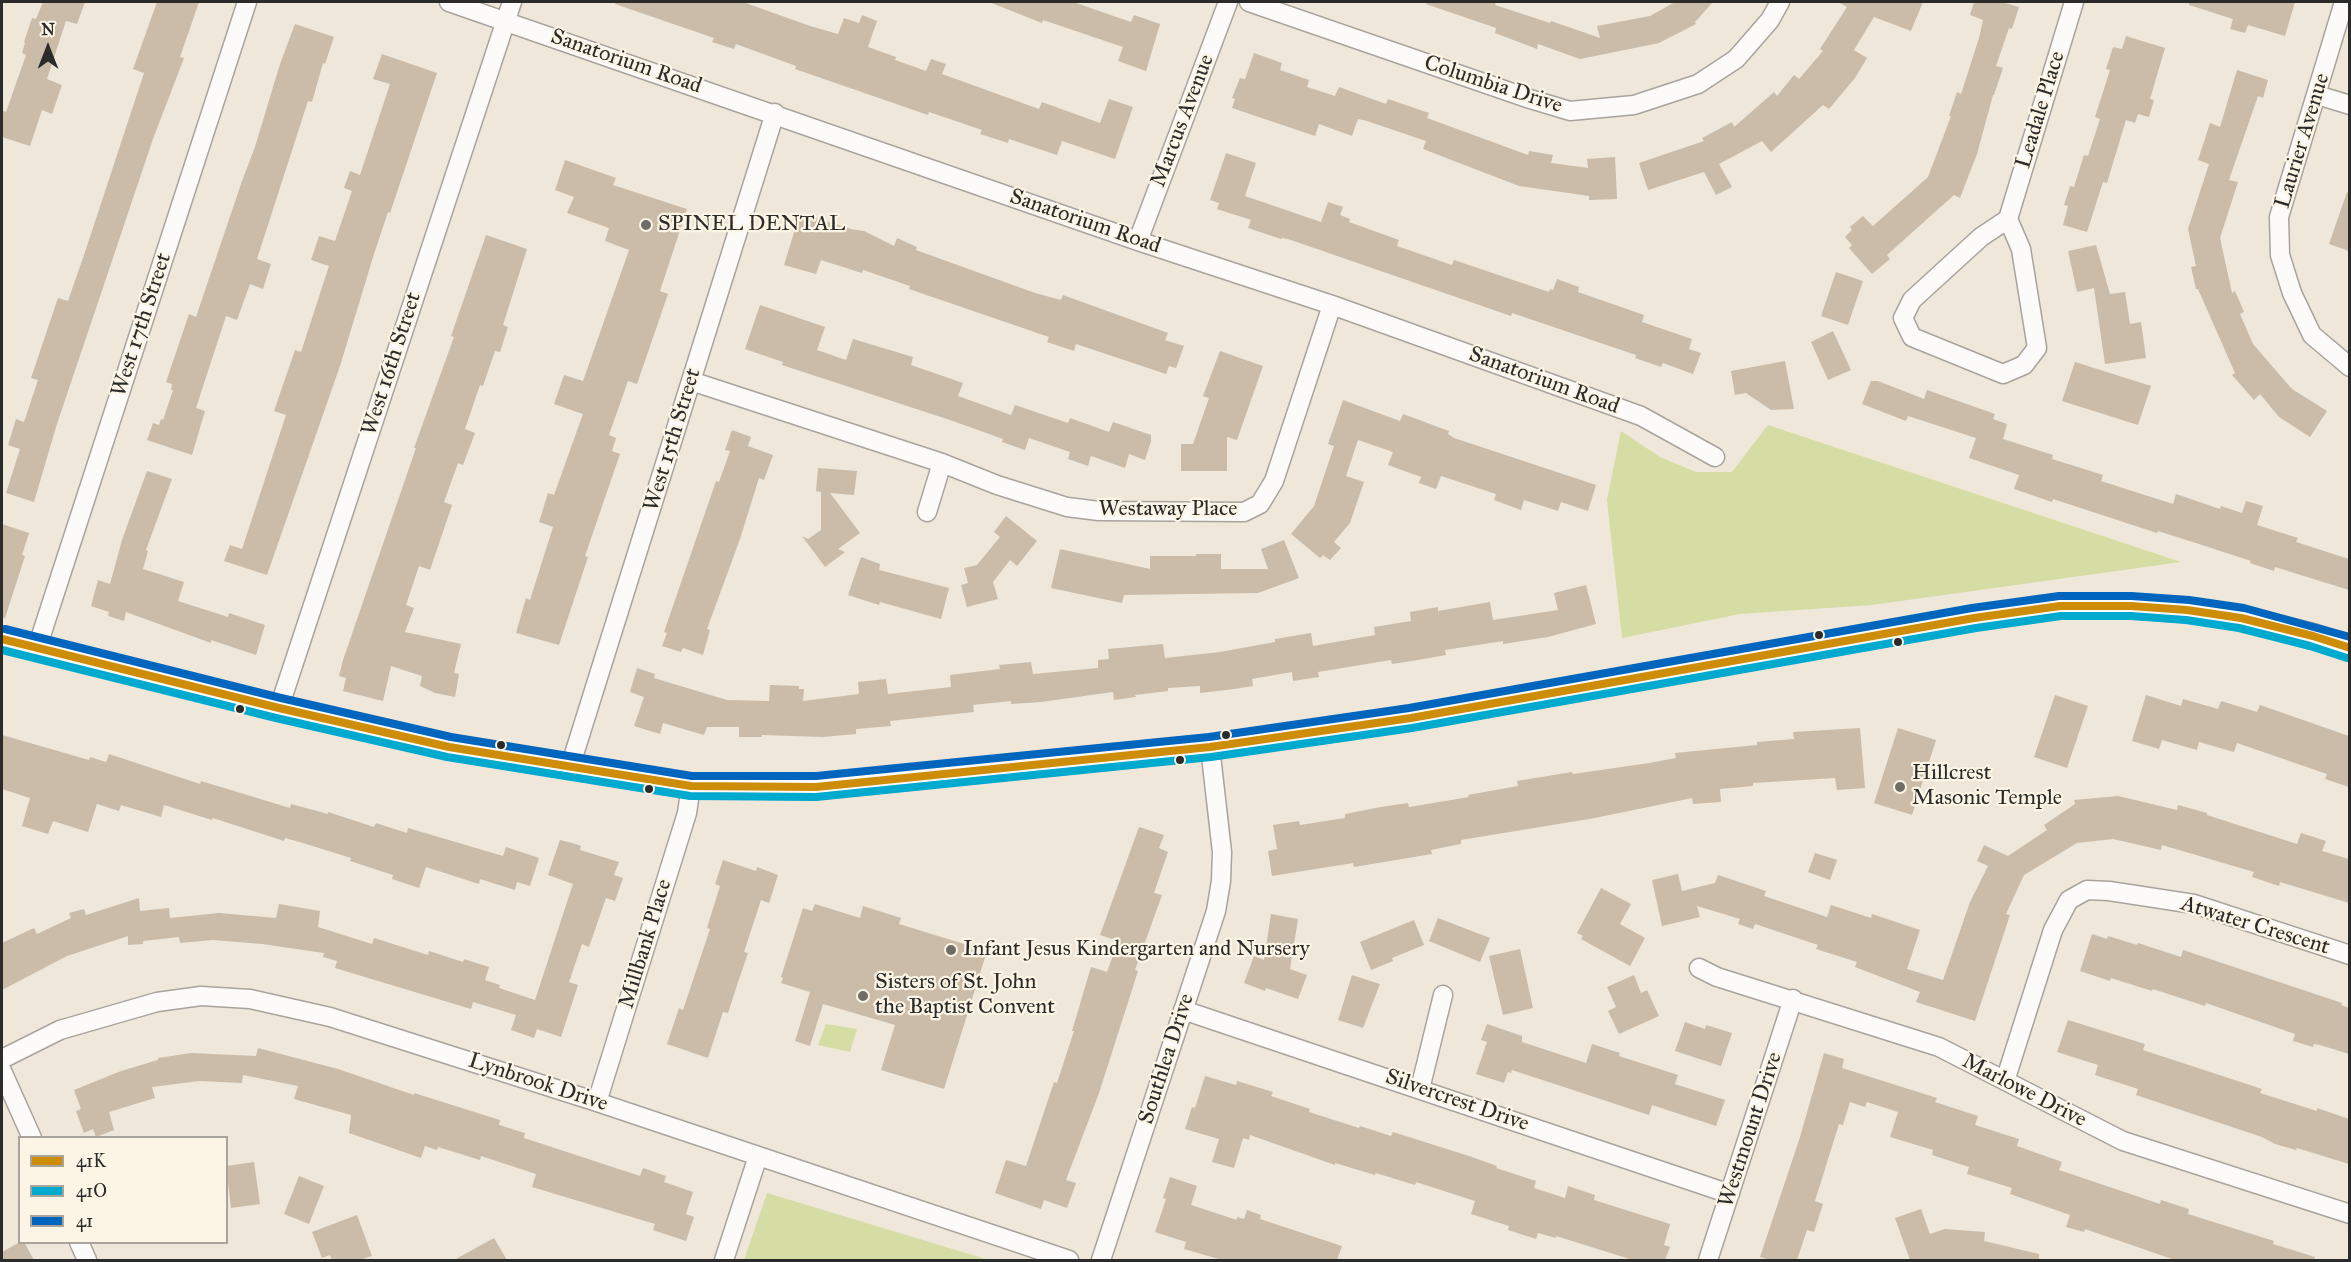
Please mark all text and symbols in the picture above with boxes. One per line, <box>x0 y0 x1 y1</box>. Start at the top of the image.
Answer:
north arrow <box>18 18 78 78</box>
text: N <box>41 20 55 39</box>
street label: Sanatorium Road <box>547 24 705 100</box>
street label: Leadale Place <box>2011 48 2071 172</box>
street label: Columbia Drive <box>1421 50 1565 120</box>
street label: Marcus Avenue <box>1146 51 1220 191</box>
street label: Laurier Avenue <box>2270 70 2336 212</box>
street label: Sanatorium Road <box>1006 184 1164 260</box>
place label: SPINEL DENTAL <box>658 212 845 238</box>
marker: SPINEL DENTAL <box>639 218 653 232</box>
street label: West 17th Street <box>106 250 178 400</box>
street label: West 16th Street <box>356 289 428 439</box>
street label: Sanatorium Road <box>1465 342 1623 420</box>
street label: West 15th Street <box>639 365 707 515</box>
street label: Westaway Place <box>1099 497 1237 523</box>
unlabelled marker <box>1813 629 1825 641</box>
unlabelled marker <box>1892 636 1904 648</box>
unlabelled marker <box>234 703 246 715</box>
unlabelled marker <box>1220 729 1232 741</box>
unlabelled marker <box>495 739 507 751</box>
unlabelled marker <box>1174 754 1186 766</box>
place label: Hillcrest Masonic Temple <box>1912 761 2062 812</box>
marker: Hillcrest Masonic Temple <box>1893 780 1907 794</box>
unlabelled marker <box>643 783 655 795</box>
street label: Millbank Place <box>614 876 678 1012</box>
street label: Atwater Crescent <box>2177 891 2333 961</box>
place label: Infant Jesus Kindergarten and Nursery <box>963 937 1310 963</box>
marker: Infant Jesus Kindergarten and Nursery <box>944 943 958 957</box>
place label: Sisters of St. John the Baptist Convent <box>875 970 1055 1022</box>
marker: Sisters of St. John the Baptist Convent <box>856 989 870 1003</box>
street label: Southlea Drive <box>1133 990 1201 1128</box>
street label: Lynbrook Drive <box>465 1048 611 1118</box>
street label: Marlowe Drive <box>1957 1048 2091 1134</box>
street label: Westmount Drive <box>1713 1049 1789 1211</box>
street label: Silvercrest Drive <box>1382 1064 1532 1138</box>
legend <box>18 1136 228 1244</box>
text: 41K <box>76 1150 106 1172</box>
text: 41O <box>76 1180 107 1202</box>
text: 41 <box>76 1210 93 1232</box>

